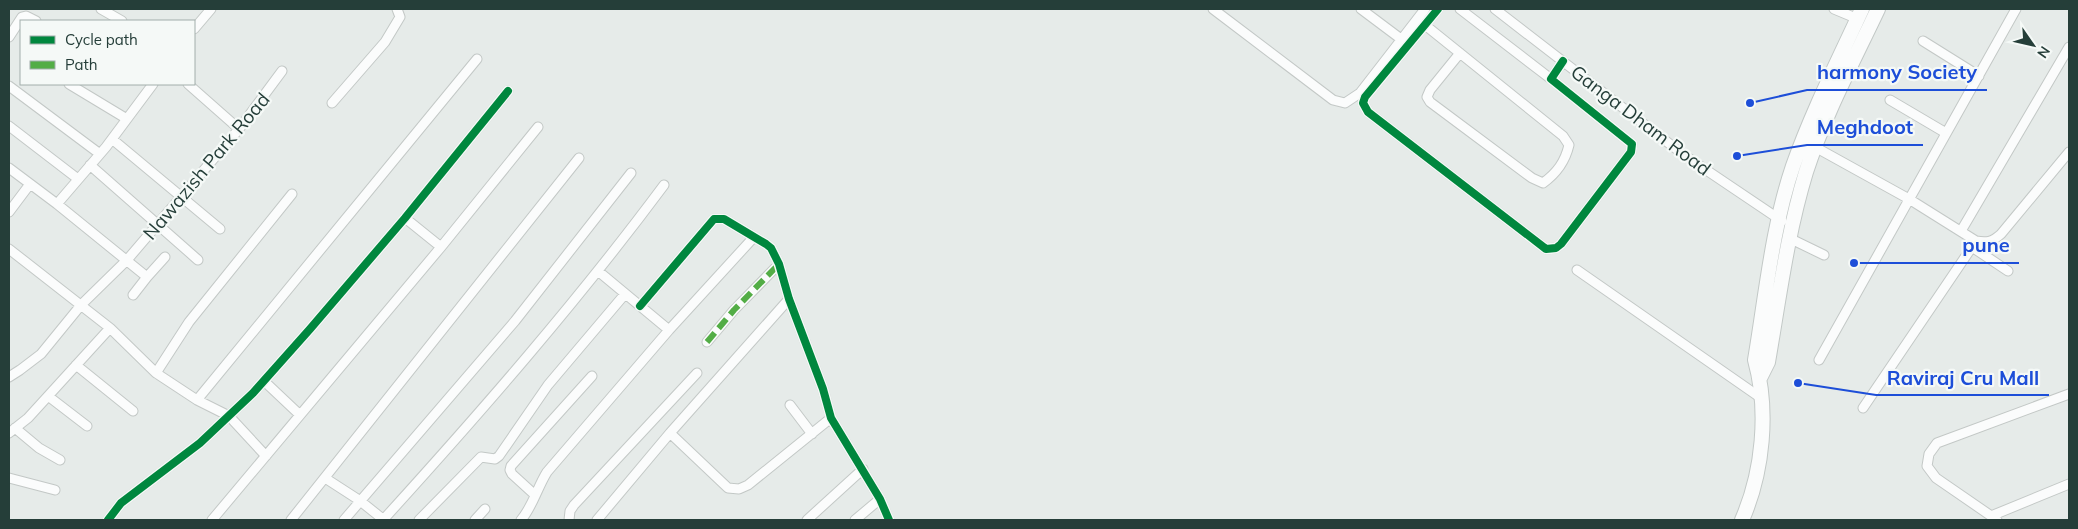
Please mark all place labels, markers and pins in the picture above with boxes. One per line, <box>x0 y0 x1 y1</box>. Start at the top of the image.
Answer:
callout: harmony Society <box>1807 55 1987 90</box>
callout: Meghdoot <box>1807 110 1923 145</box>
callout: pune <box>1952 228 2019 263</box>
callout: Raviraj Cru Mall <box>1876 360 2049 395</box>

